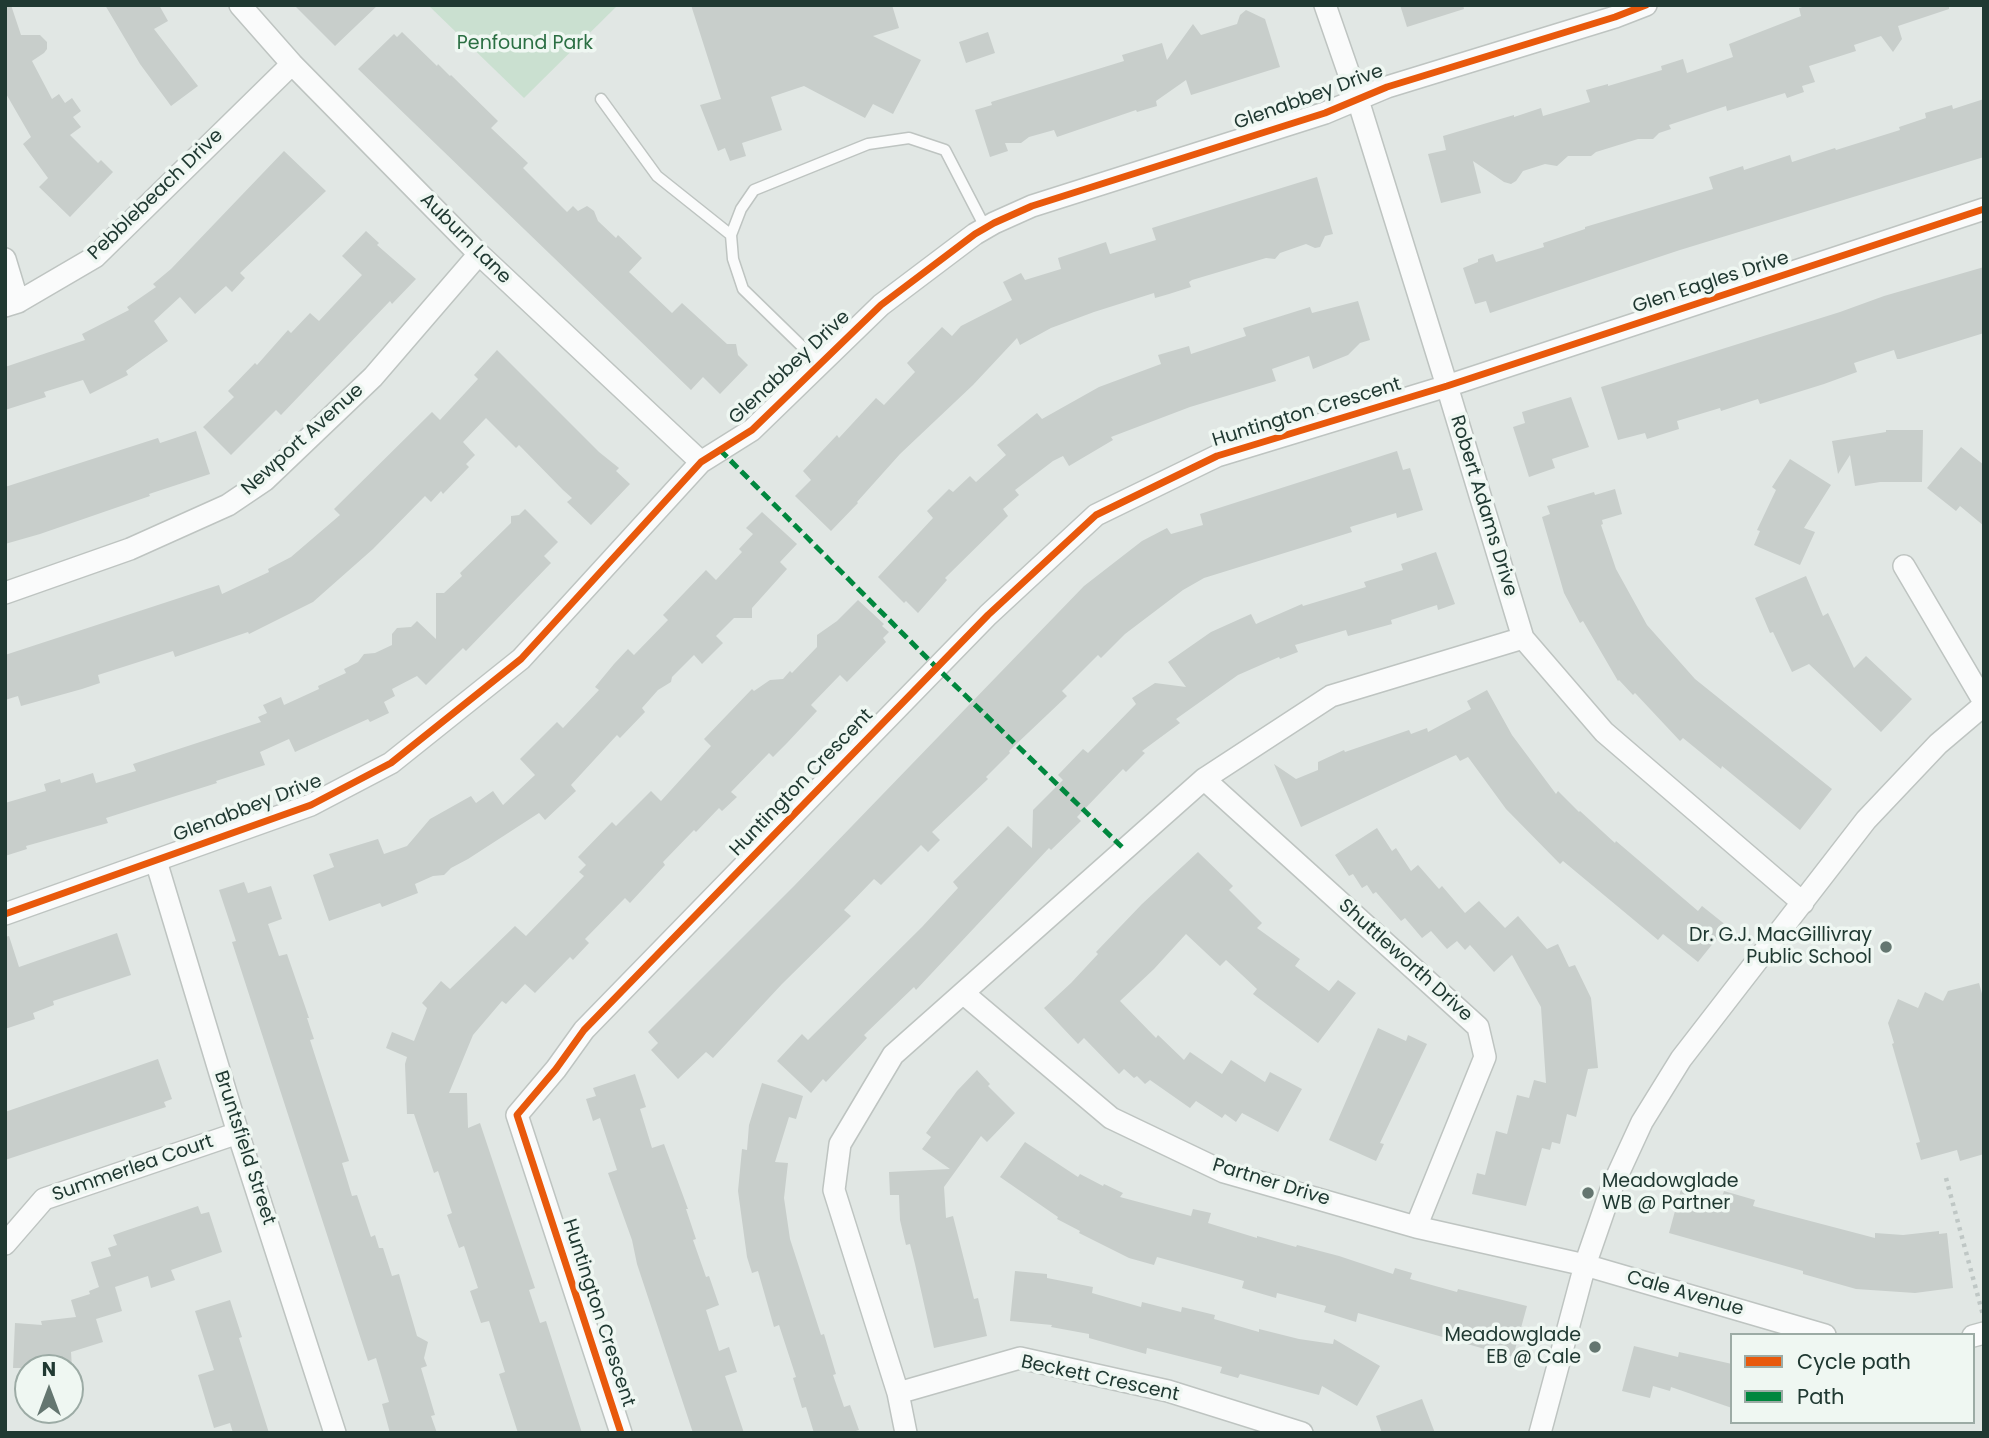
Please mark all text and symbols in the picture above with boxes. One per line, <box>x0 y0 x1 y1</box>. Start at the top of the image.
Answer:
park label: Penfound Park <box>457 33 593 55</box>
street label: Glenabbey Drive <box>1231 60 1387 136</box>
street label: Pebblebeach Drive <box>84 125 228 265</box>
street label: Auburn Lane <box>415 189 515 289</box>
street label: Glen Eagles Drive <box>1630 247 1792 319</box>
street label: Glenabbey Drive <box>725 306 855 430</box>
street label: Huntington Crescent <box>1210 373 1404 453</box>
street label: Newport Avenue <box>237 379 369 501</box>
street label: Robert Adams Drive <box>1445 413 1521 599</box>
street label: Huntington Crescent <box>726 705 878 861</box>
street label: Glenabbey Drive <box>171 770 325 848</box>
street label: Shuttleworth Drive <box>1333 895 1477 1027</box>
place label: Dr. G.J. MacGillivray Public School <box>1689 925 1872 969</box>
marker: Dr. G.J. MacGillivray Public School <box>1878 939 1894 955</box>
street label: Bruntsfield Street <box>208 1068 280 1228</box>
street label: Summerlea Court <box>50 1131 216 1207</box>
street label: Partner Drive <box>1210 1154 1332 1212</box>
place label: Meadowglade WB @ Partner <box>1602 1171 1739 1215</box>
marker: Meadowglade WB @ Partner <box>1580 1185 1596 1201</box>
street label: Huntington Crescent <box>557 1216 639 1410</box>
street label: Cale Avenue <box>1624 1266 1746 1322</box>
place label: Meadowglade EB @ Cale <box>1444 1325 1581 1369</box>
legend <box>1730 1333 1975 1424</box>
marker: Meadowglade EB @ Cale <box>1587 1339 1603 1355</box>
text: Cycle path <box>1797 1347 1911 1376</box>
street label: Beckett Crescent <box>1019 1351 1181 1407</box>
north arrow <box>14 1354 84 1424</box>
text: N <box>42 1356 56 1383</box>
text: Path <box>1797 1382 1844 1411</box>

